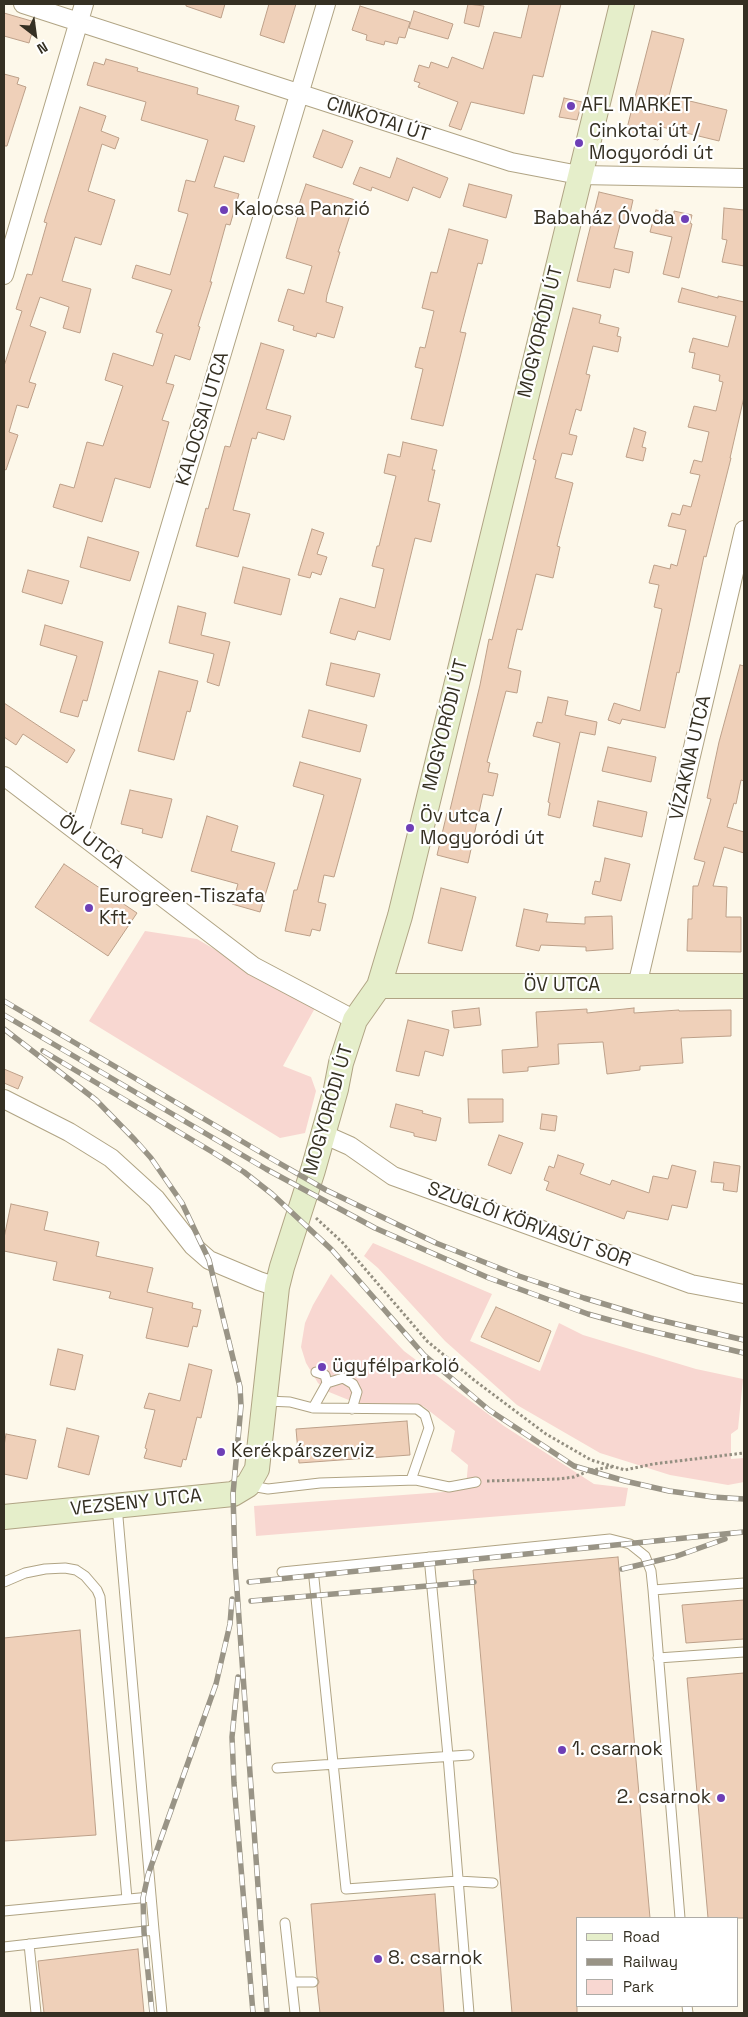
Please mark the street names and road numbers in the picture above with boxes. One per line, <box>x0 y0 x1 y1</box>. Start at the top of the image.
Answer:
street label: CINKOTAI ÚT <box>323 93 433 147</box>
street label: MOGYORÓDI ÚT <box>514 264 568 400</box>
street label: KALOCSAI UTCA <box>172 349 234 489</box>
street label: MOGYORÓDI ÚT <box>419 657 473 793</box>
street label: VÍZAKNA UTCA <box>666 693 716 823</box>
street label: ÖV UTCA <box>54 810 128 874</box>
street label: ÖV UTCA <box>524 975 600 997</box>
street label: MOGYORÓDI ÚT <box>299 1042 359 1178</box>
street label: SZUGLÓI KÖRVASÚT SOR <box>424 1178 634 1272</box>
street label: VEZSENY UTCA <box>69 1485 203 1521</box>

